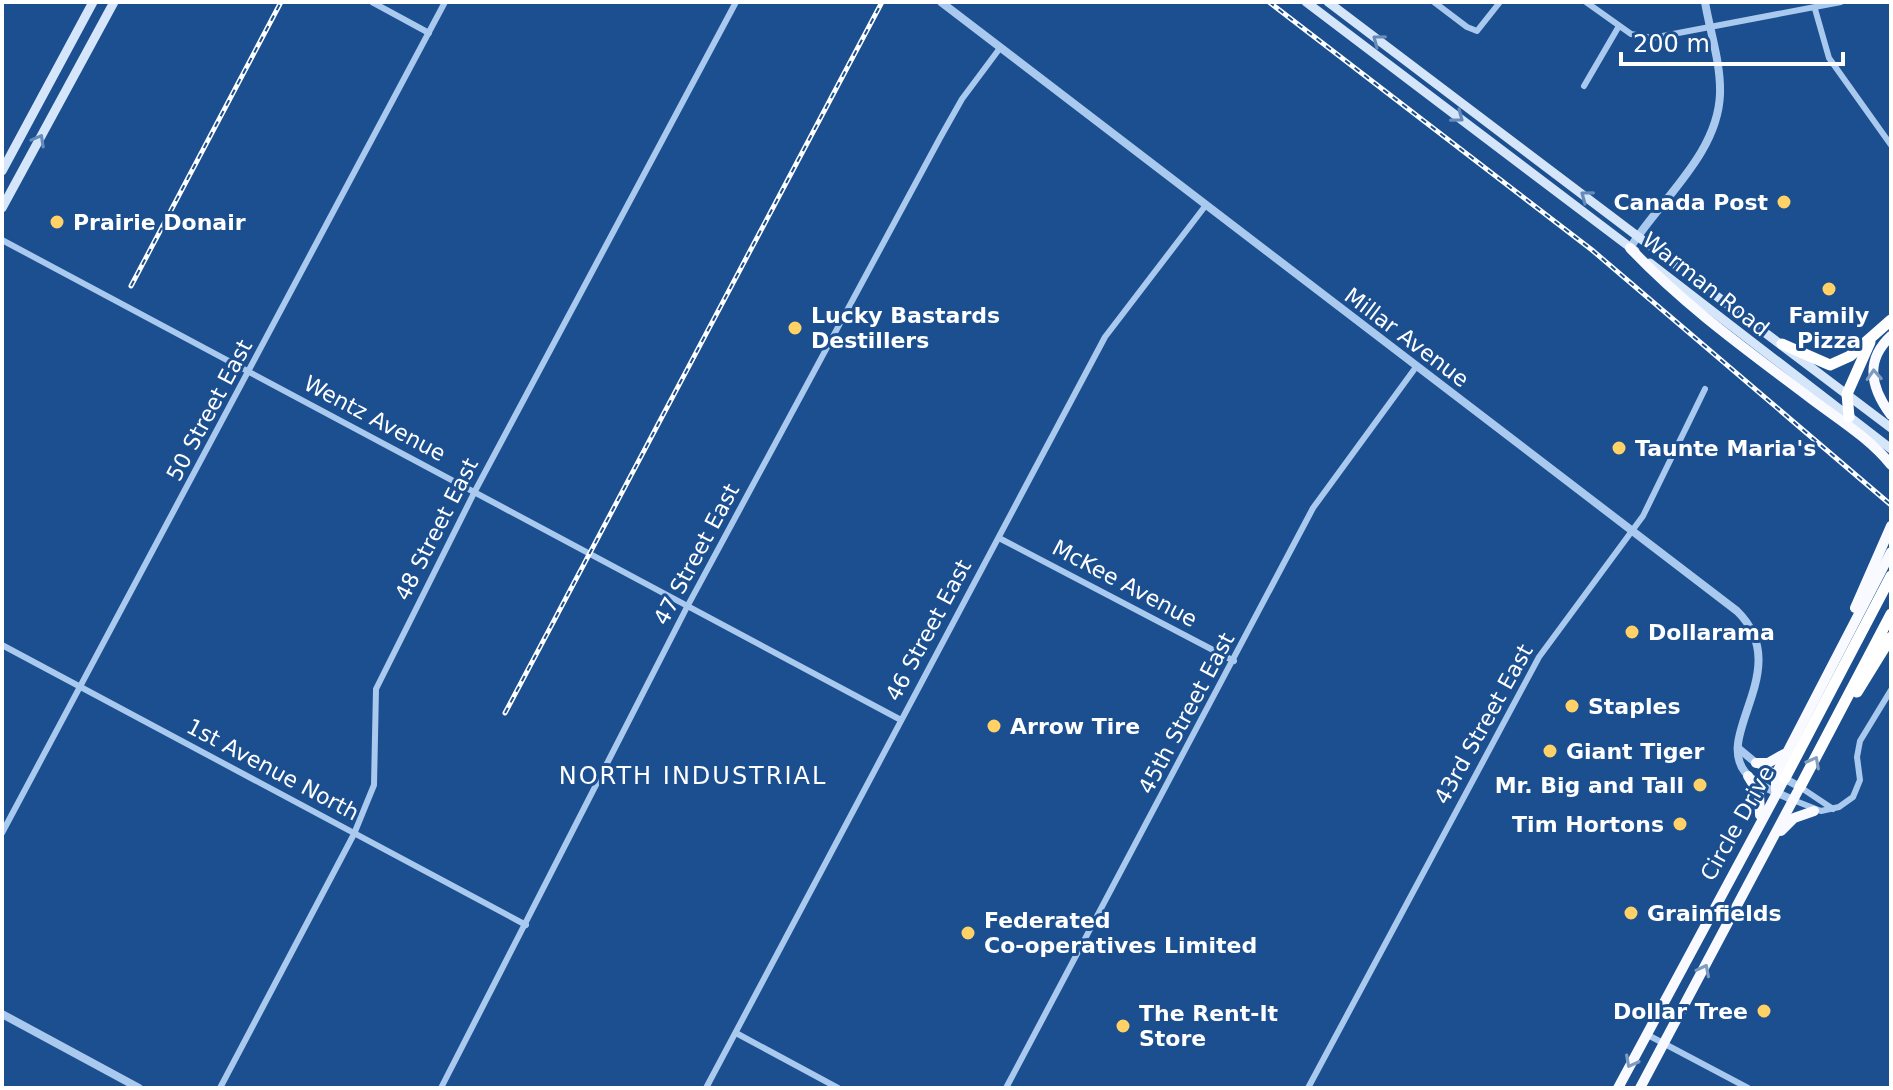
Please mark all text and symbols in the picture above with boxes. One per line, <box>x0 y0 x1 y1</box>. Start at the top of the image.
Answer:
scale bar <box>1621 16 1843 66</box>
text: 200 m <box>1633 30 1710 58</box>
one-way arrow <box>1372 36 1387 50</box>
one-way arrow <box>1449 107 1463 121</box>
one-way arrow <box>29 134 45 148</box>
place label: Canada Post <box>1613 190 1768 215</box>
one-way arrow <box>1580 191 1594 206</box>
marker: Canada Post <box>1775 193 1793 211</box>
place label: Prairie Donair <box>73 210 246 235</box>
marker: Prairie Donair <box>48 213 66 231</box>
street label: Warman Road <box>1637 227 1774 342</box>
marker: Family Pizza <box>1820 280 1838 298</box>
street label: Millar Avenue <box>1340 283 1474 392</box>
place label: Lucky Bastards Destillers <box>811 303 1000 353</box>
place label: Family Pizza <box>1789 303 1869 353</box>
marker: Lucky Bastards Destillers <box>786 319 804 337</box>
street label: 50 Street East <box>162 335 257 485</box>
one-way arrow <box>1866 368 1883 380</box>
street label: Wentz Avenue <box>300 371 450 466</box>
place label: Taunte Maria's <box>1635 436 1816 461</box>
marker: Taunte Maria's <box>1610 439 1628 457</box>
street label: 48 Street East <box>390 454 483 605</box>
street label: 47 Street East <box>649 479 744 629</box>
street label: McKee Avenue <box>1048 535 1201 632</box>
street label: 46 Street East <box>881 555 976 705</box>
place label: Dollarama <box>1648 620 1775 645</box>
marker: Dollarama <box>1623 623 1641 641</box>
street label: 45th Street East <box>1133 628 1240 798</box>
street label: 43rd Street East <box>1429 640 1538 809</box>
place label: Staples <box>1588 694 1681 719</box>
marker: Staples <box>1563 697 1581 715</box>
street label: 1st Avenue North <box>182 713 363 825</box>
place label: Arrow Tire <box>1010 714 1140 739</box>
marker: Arrow Tire <box>985 717 1003 735</box>
place label: Giant Tiger <box>1566 739 1704 764</box>
marker: Giant Tiger <box>1541 742 1559 760</box>
one-way arrow <box>1804 756 1820 770</box>
street label: Circle Drive <box>1696 761 1779 885</box>
district label: NORTH INDUSTRIAL <box>559 762 827 790</box>
place label: Mr. Big and Tall <box>1495 773 1684 798</box>
marker: Mr. Big and Tall <box>1691 776 1709 794</box>
place label: Tim Hortons <box>1512 812 1664 837</box>
marker: Tim Hortons <box>1671 815 1689 833</box>
place label: Grainfields <box>1647 901 1782 926</box>
marker: Grainfields <box>1622 904 1640 922</box>
place label: Federated Co-operatives Limited <box>984 908 1257 958</box>
marker: Federated Co-operatives Limited <box>959 924 977 942</box>
one-way arrow <box>1694 963 1709 978</box>
place label: Dollar Tree <box>1613 999 1748 1024</box>
place label: The Rent-It Store <box>1139 1001 1279 1051</box>
marker: Dollar Tree <box>1755 1002 1773 1020</box>
marker: The Rent-It Store <box>1114 1017 1132 1035</box>
one-way arrow <box>1626 1054 1641 1068</box>

